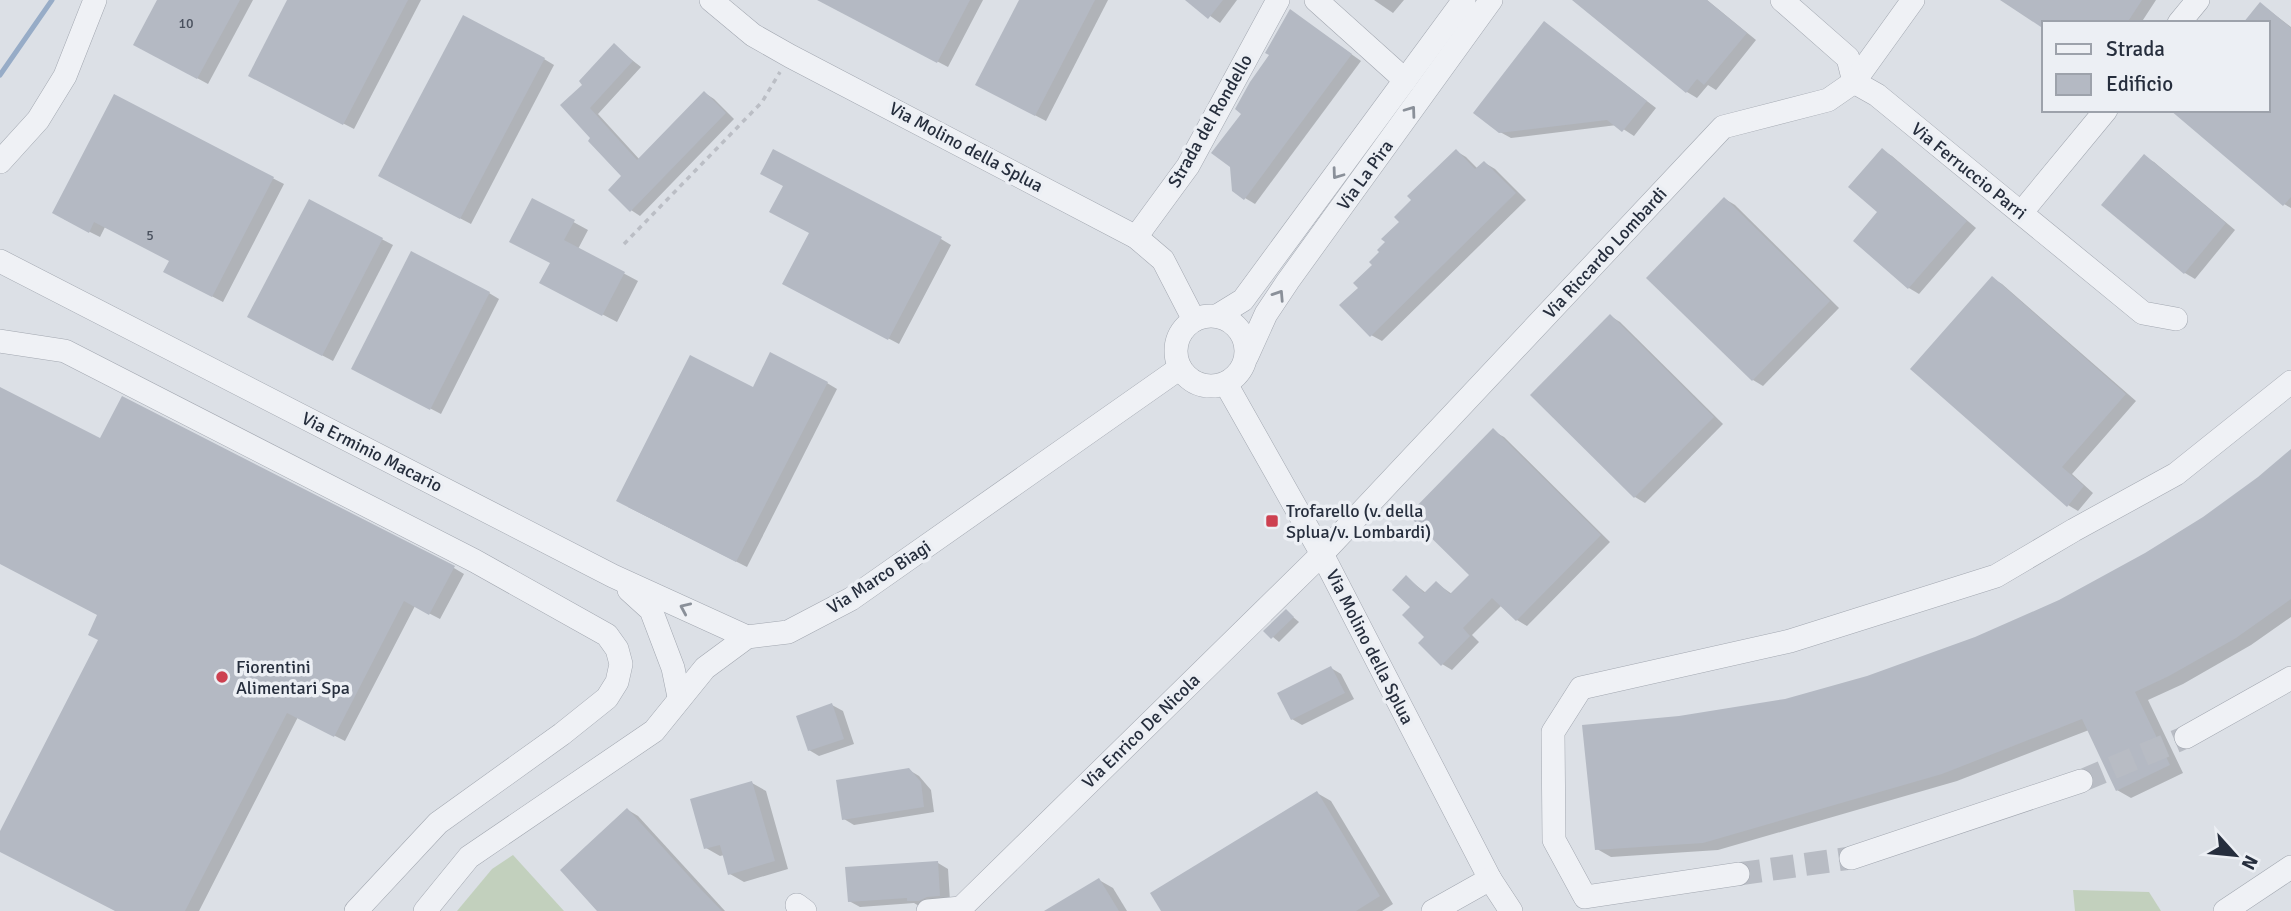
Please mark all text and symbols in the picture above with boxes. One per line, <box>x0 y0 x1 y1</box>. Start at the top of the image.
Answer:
house number: 10 <box>178 15 194 32</box>
legend <box>2042 21 2270 112</box>
text: Strada <box>2106 36 2165 62</box>
street label: Strada del Rondello <box>1163 50 1257 192</box>
text: Edificio <box>2106 71 2173 97</box>
street label: Via Molino della Splua <box>885 97 1047 197</box>
one-way arrow <box>1403 106 1415 119</box>
street label: Via Ferruccio Parri <box>1907 118 2031 224</box>
street label: Via La Pira <box>1332 136 1398 214</box>
one-way arrow <box>1332 166 1345 179</box>
street label: Via Riccardo Lombardi <box>1539 183 1671 323</box>
house number: 5 <box>146 227 154 244</box>
one-way arrow <box>1270 290 1283 303</box>
street label: Via Erminio Macario <box>298 407 446 497</box>
place label: Trofarello (v. della Splua/v. Lombardi) <box>1286 500 1431 543</box>
marker: Trofarello (v. della Splua/v. Lombardi) <box>1264 513 1280 529</box>
street label: Via Marco Biagi <box>823 535 935 619</box>
street label: Via Molino della Splua <box>1321 566 1419 728</box>
one-way arrow <box>680 602 692 616</box>
place label: Fiorentini Alimentari Spa <box>236 656 350 699</box>
marker: Fiorentini Alimentari Spa <box>214 669 230 685</box>
street label: Via Enrico De Nicola <box>1077 669 1205 793</box>
north arrow <box>2200 820 2270 890</box>
text: N <box>2236 851 2263 874</box>

